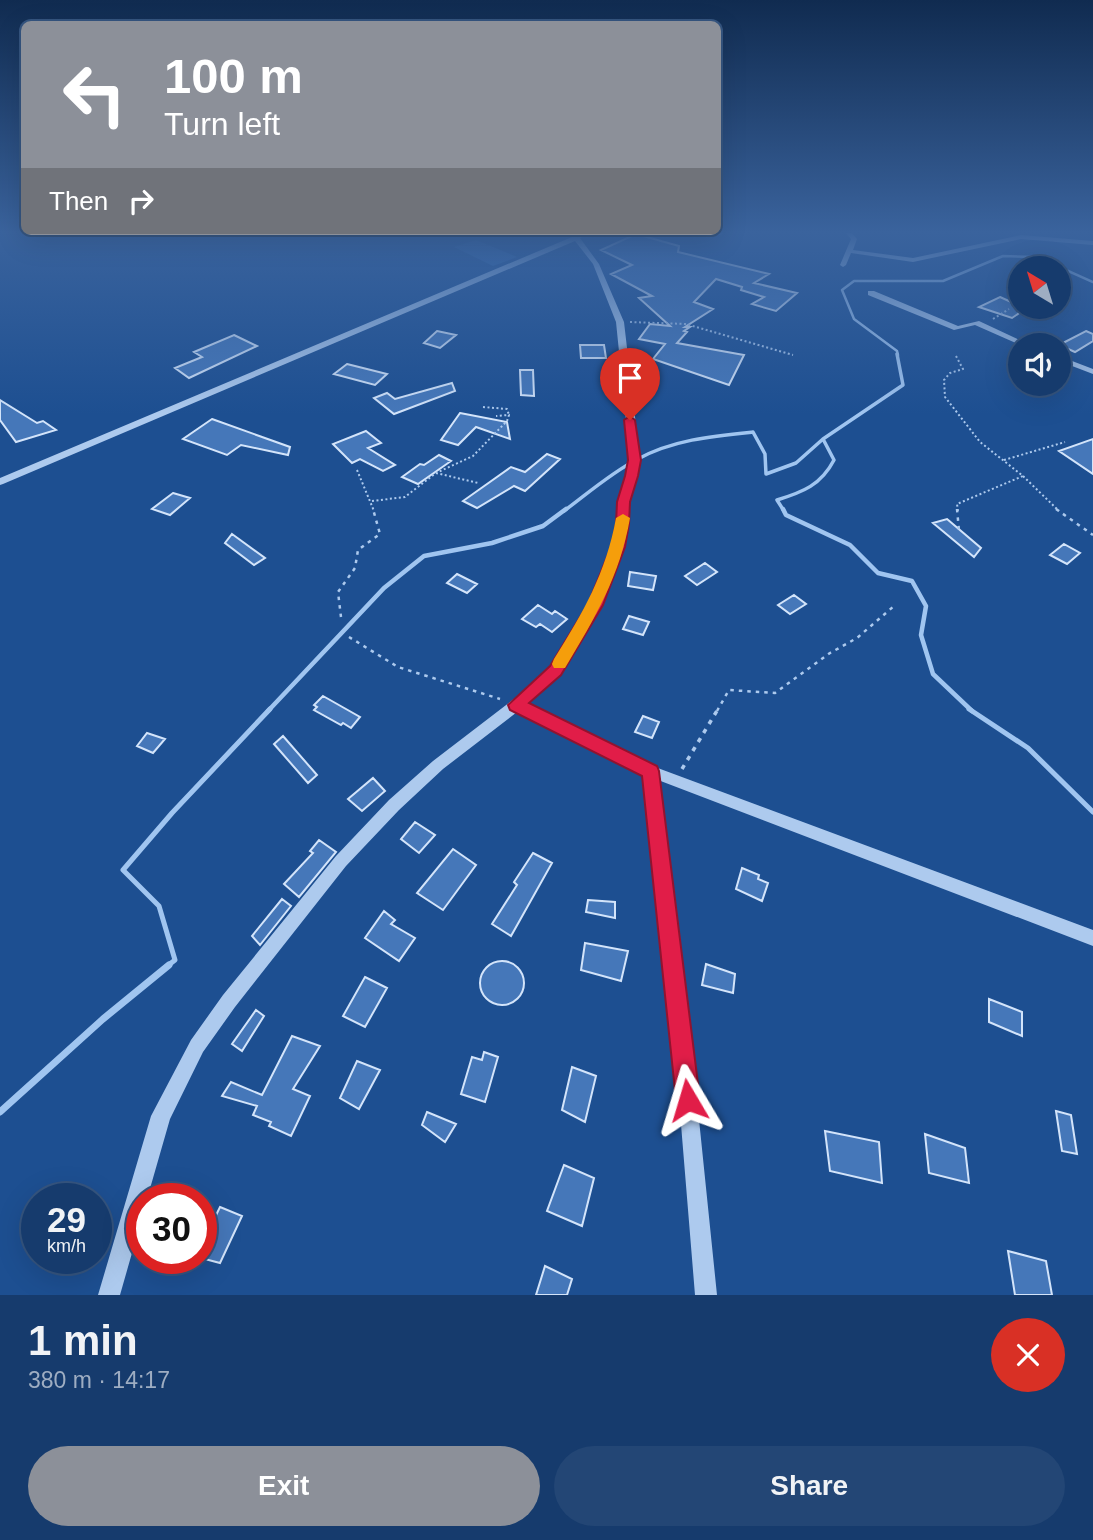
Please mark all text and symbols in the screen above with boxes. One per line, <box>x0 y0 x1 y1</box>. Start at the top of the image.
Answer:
icon: left <box>49 49 140 140</box>
text: 100 m <box>164 49 303 103</box>
text: Turn left <box>164 106 280 142</box>
icon: right <box>122 182 160 220</box>
text: Then <box>49 186 108 216</box>
north arrow <box>1008 256 1071 318</box>
map controls <box>1008 256 1071 396</box>
button: sound <box>1008 333 1071 396</box>
pin <box>600 348 660 420</box>
icon: arrive <box>611 359 649 397</box>
position arrow <box>651 1063 725 1137</box>
speed limit sign: 30 <box>126 1183 217 1274</box>
text: 29 <box>47 1200 86 1239</box>
text: km/h <box>47 1236 86 1256</box>
text: 1 min <box>28 1317 138 1364</box>
button: close <box>991 1318 1065 1392</box>
text: 380 m · 14:17 <box>28 1367 170 1393</box>
button: Exit <box>28 1446 540 1526</box>
button: Share <box>554 1446 1065 1526</box>

